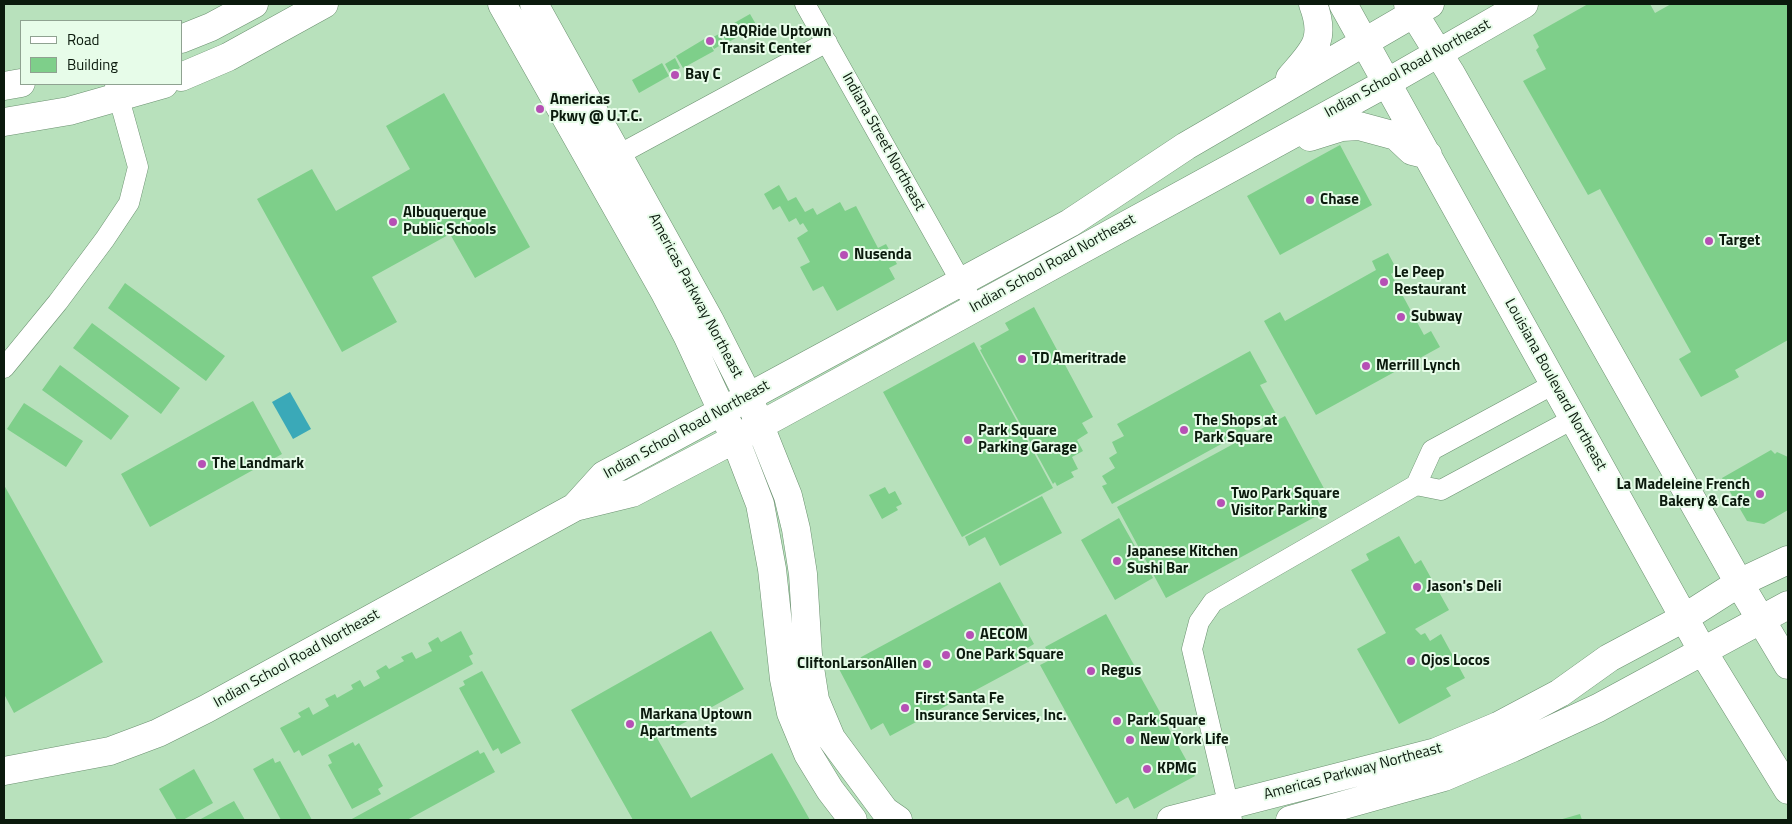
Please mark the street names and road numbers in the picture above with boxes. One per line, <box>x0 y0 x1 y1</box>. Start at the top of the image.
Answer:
street label: Indian School Road Northeast <box>1322 16 1494 122</box>
street label: Indiana Street Northeast <box>838 70 928 214</box>
street label: Americas Parkway Northeast <box>644 211 746 381</box>
street label: Indian School Road Northeast <box>967 211 1139 317</box>
street label: Louisiana Boulevard Northeast <box>1500 296 1610 474</box>
street label: Indian School Road Northeast <box>601 377 773 483</box>
street label: Indian School Road Northeast <box>211 606 383 712</box>
street label: Americas Parkway Northeast <box>1262 740 1444 804</box>

